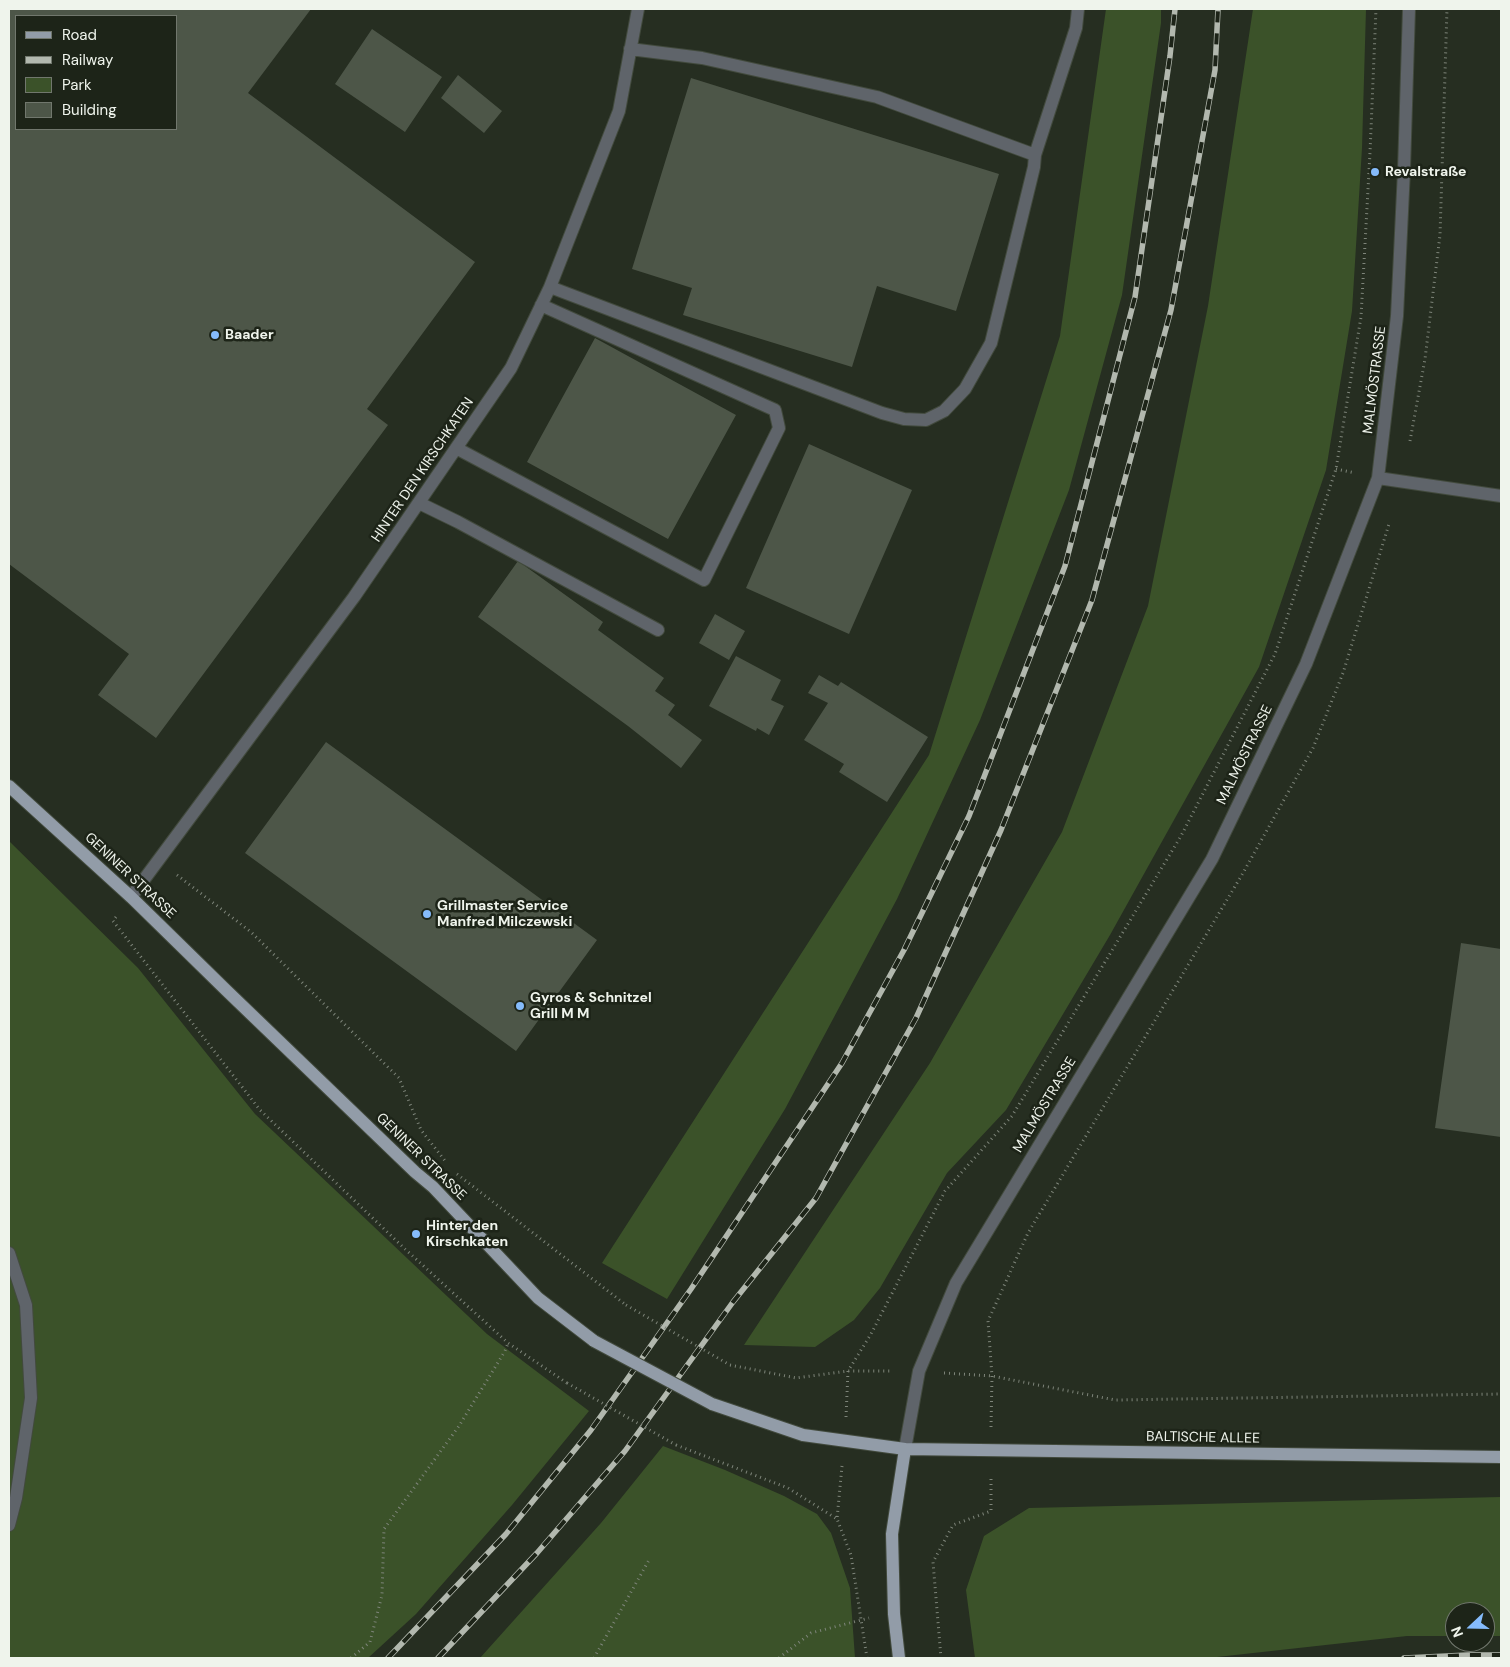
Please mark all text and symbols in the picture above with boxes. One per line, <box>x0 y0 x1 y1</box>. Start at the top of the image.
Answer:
legend <box>15 15 178 130</box>
text: Road <box>62 25 97 45</box>
text: Railway <box>62 50 113 70</box>
text: Park <box>62 75 92 95</box>
text: Building <box>62 100 117 120</box>
place label: Revalstraße <box>1385 164 1467 180</box>
marker: Revalstraße <box>1369 166 1381 178</box>
street label: MALMÖSTRASSE <box>1360 325 1390 435</box>
place label: Baader <box>225 327 274 343</box>
marker: Baader <box>209 329 221 341</box>
street label: HINTER DEN KIRSCHKATEN <box>368 395 478 545</box>
street label: MALMÖSTRASSE <box>1214 703 1276 807</box>
street label: GENINER STRASSE <box>81 829 179 923</box>
place label: Grillmaster Service Manfred Milczewski <box>437 898 572 930</box>
marker: Grillmaster Service Manfred Milczewski <box>421 908 433 920</box>
place label: Gyros & Schnitzel Grill M M <box>530 990 652 1022</box>
marker: Gyros & Schnitzel Grill M M <box>514 1000 526 1012</box>
street label: MALMÖSTRASSE <box>1010 1054 1080 1156</box>
street label: GENINER STRASSE <box>373 1110 469 1204</box>
place label: Hinter den Kirschkaten <box>426 1218 508 1250</box>
marker: Hinter den Kirschkaten <box>410 1228 422 1240</box>
street label: BALTISCHE ALLEE <box>1146 1429 1260 1447</box>
north arrow <box>1445 1602 1495 1652</box>
text: N <box>1447 1624 1467 1640</box>

